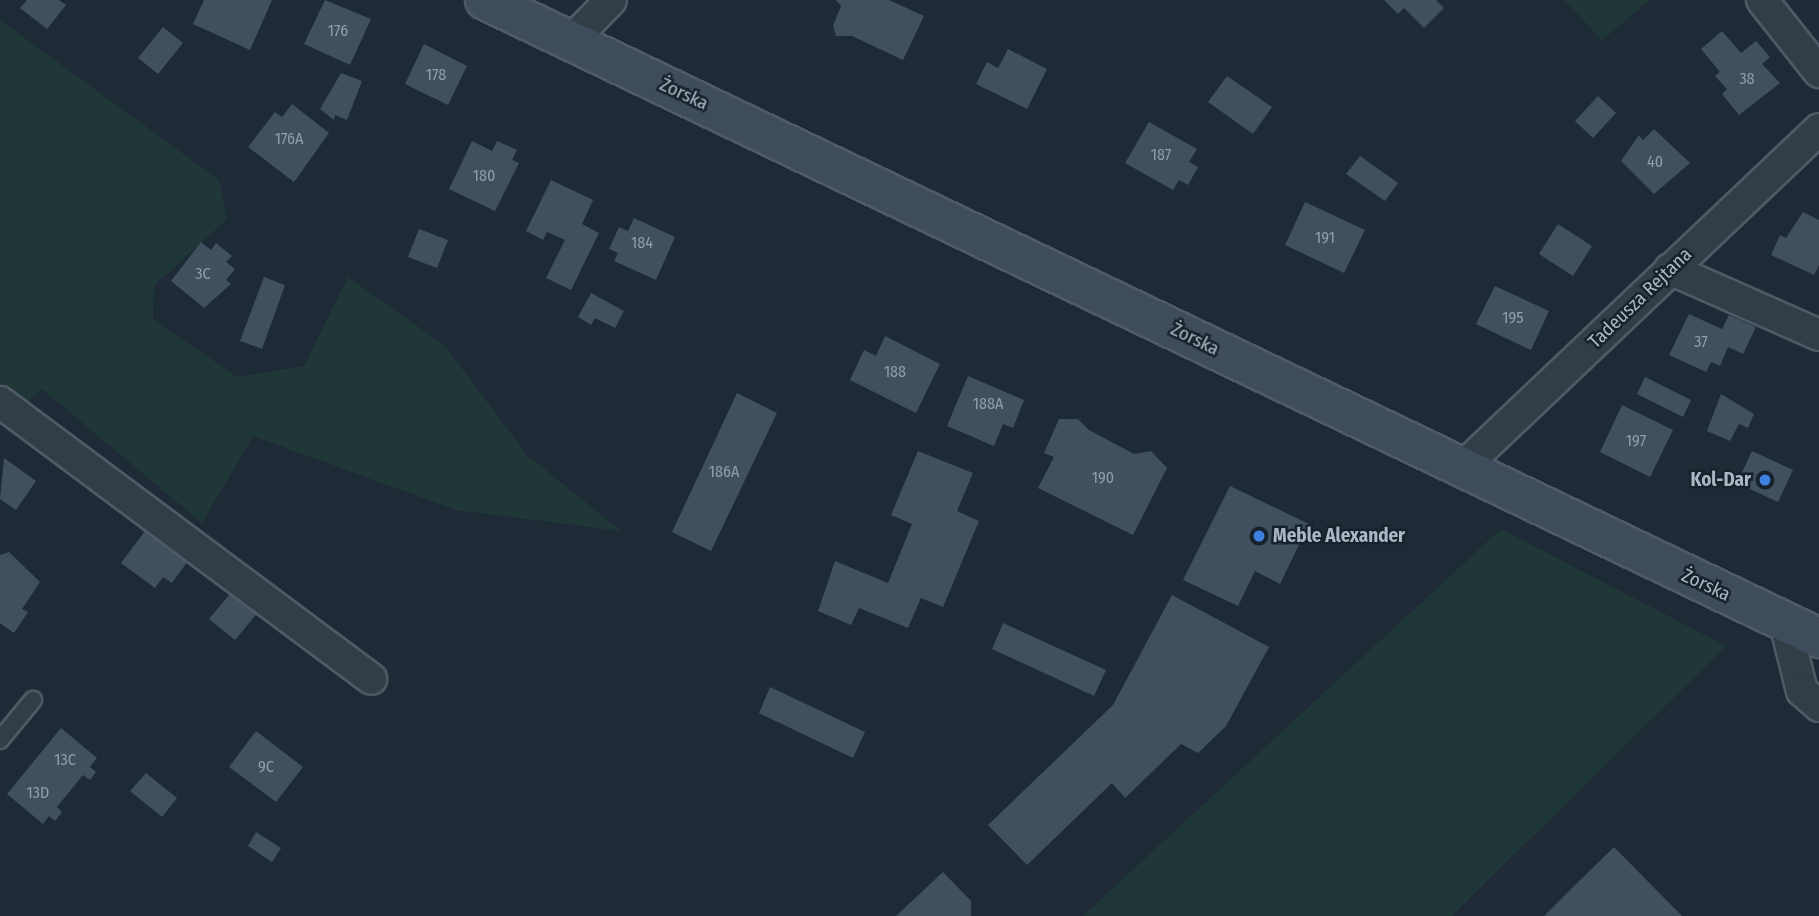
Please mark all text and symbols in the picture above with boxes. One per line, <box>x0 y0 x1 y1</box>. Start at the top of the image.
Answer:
house number: 176 <box>328 21 348 41</box>
house number: 178 <box>426 65 446 85</box>
house number: 38 <box>1739 69 1755 89</box>
street label: Żorska <box>656 73 712 115</box>
house number: 176A <box>275 129 303 149</box>
house number: 187 <box>1151 145 1171 165</box>
house number: 40 <box>1647 152 1663 172</box>
house number: 180 <box>473 166 495 186</box>
house number: 191 <box>1315 228 1335 248</box>
house number: 184 <box>631 233 653 253</box>
street label: Tadeusza Rejtana <box>1584 243 1696 353</box>
house number: 3C <box>195 264 211 284</box>
house number: 195 <box>1502 308 1524 328</box>
street label: Żorska <box>1167 318 1223 360</box>
house number: 37 <box>1694 332 1708 352</box>
house number: 188 <box>884 362 906 382</box>
house number: 188A <box>973 394 1003 414</box>
house number: 197 <box>1626 431 1646 451</box>
house number: 186A <box>709 462 739 482</box>
house number: 190 <box>1092 468 1114 488</box>
place label: Kol-Dar <box>1691 469 1751 491</box>
marker: Kol-Dar <box>1757 472 1773 488</box>
place label: Meble Alexander <box>1273 525 1405 547</box>
marker: Meble Alexander <box>1251 528 1267 544</box>
street label: Żorska <box>1678 564 1734 606</box>
house number: 13C <box>54 750 76 770</box>
house number: 9C <box>258 757 274 777</box>
house number: 13D <box>27 783 49 803</box>

